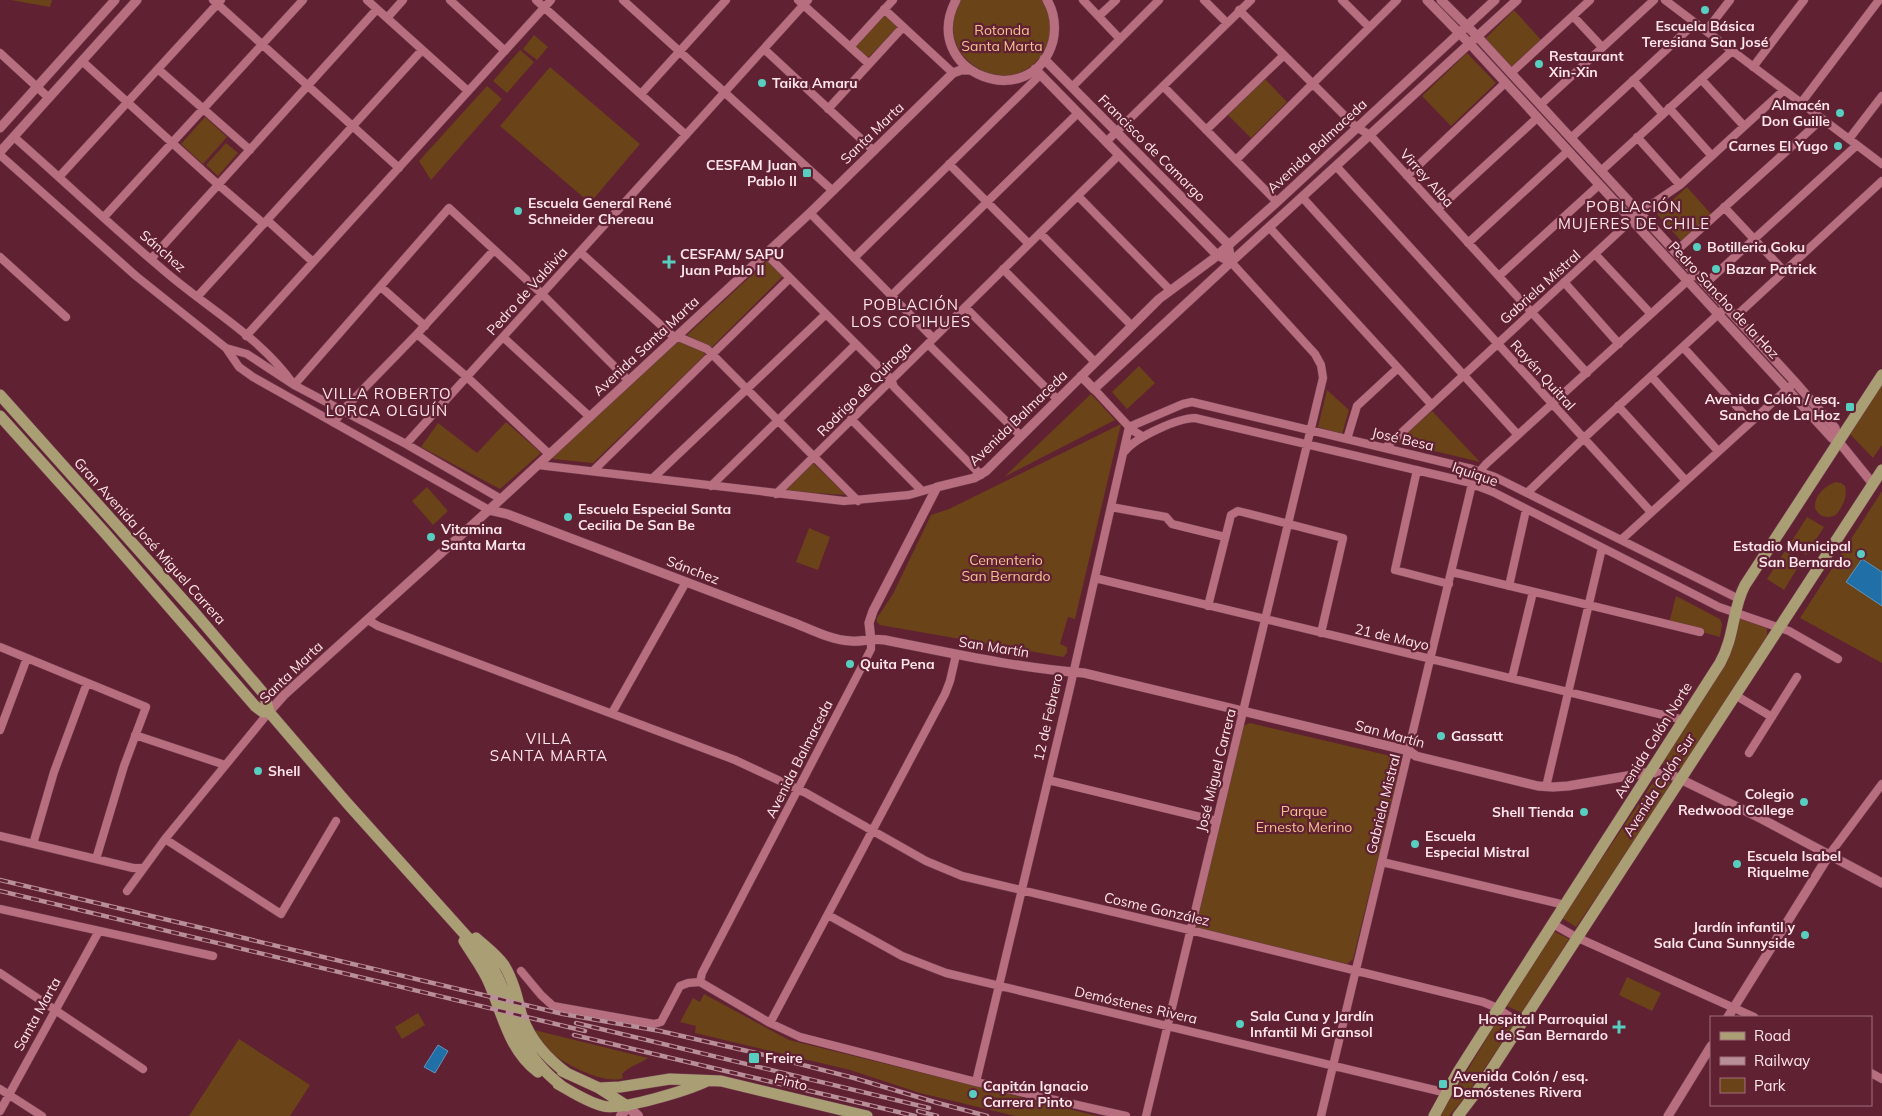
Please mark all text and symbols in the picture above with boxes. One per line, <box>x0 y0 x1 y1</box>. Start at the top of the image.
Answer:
marker: Escuela Básica Teresiana San José <box>1699 4 1711 16</box>
place label: Escuela Básica Teresiana San José <box>1642 17 1769 51</box>
park label: Rotonda Santa Marta <box>961 21 1043 55</box>
place label: Restaurant Xin-Xin <box>1548 47 1624 81</box>
marker: Restaurant Xin-Xin <box>1533 58 1545 70</box>
place label: Taika Amaru <box>772 74 858 92</box>
marker: Taika Amaru <box>756 77 768 89</box>
street label: Francisco de Camargo <box>1095 91 1209 205</box>
street label: Avenida Balmaceda <box>1263 95 1371 197</box>
place label: Almacén Don Guille <box>1761 96 1830 130</box>
street label: Santa Marta <box>836 98 908 168</box>
marker: Almacén Don Guille <box>1834 107 1846 119</box>
place label: Carnes El Yugo <box>1729 137 1828 155</box>
marker: Carnes El Yugo <box>1832 140 1844 152</box>
street label: Virrey Alba <box>1396 145 1458 211</box>
place label: CESFAM Juan Pablo II <box>706 156 797 190</box>
marker: CESFAM Juan Pablo II <box>801 167 813 179</box>
place label: Escuela General René Schneider Chereau <box>528 194 672 228</box>
district label: POBLACIÓN MUJERES DE CHILE <box>1558 197 1710 233</box>
marker: Escuela General René Schneider Chereau <box>512 205 524 217</box>
street label: Sánchez <box>136 226 190 276</box>
street label: Pedro Sancho de la Hoz <box>1665 237 1783 363</box>
place label: Botilleria Goku <box>1707 238 1805 256</box>
marker: Botilleria Goku <box>1691 241 1703 253</box>
street label: Pedro de Valdivia <box>483 243 571 339</box>
place label: CESFAM/ SAPU Juan Pablo II <box>680 245 784 279</box>
street label: Gabriela Mistral <box>1496 246 1584 328</box>
marker: CESFAM/ SAPU Juan Pablo II <box>662 255 676 269</box>
place label: Bazar Patrick <box>1726 260 1817 278</box>
marker: Bazar Patrick <box>1710 263 1722 275</box>
street label: Avenida Santa Marta <box>589 292 703 400</box>
district label: POBLACIÓN LOS COPIHUES <box>851 295 971 331</box>
street label: Rayén Quitral <box>1507 336 1579 414</box>
street label: Rodrigo de Quiroga <box>813 338 915 440</box>
street label: Avenida Balmaceda <box>965 366 1071 470</box>
district label: VILLA ROBERTO LORCA OLGUÍN <box>322 384 452 420</box>
place label: Avenida Colón / esq. Sancho de La Hoz <box>1705 390 1840 424</box>
marker: Avenida Colón / esq. Sancho de La Hoz <box>1844 401 1856 413</box>
street label: José Besa <box>1370 423 1436 455</box>
street label: Gran Avenida José Miguel Carrera <box>70 454 230 628</box>
street label: Iquique <box>1450 458 1500 490</box>
place label: Escuela Especial Santa Cecilia De San Be <box>578 500 731 534</box>
marker: Escuela Especial Santa Cecilia De San Be <box>562 511 574 523</box>
place label: Vitamina Santa Marta <box>440 520 526 554</box>
marker: Vitamina Santa Marta <box>425 531 437 543</box>
place label: Estadio Municipal San Bernardo <box>1733 537 1851 571</box>
marker: Estadio Municipal San Bernardo <box>1855 548 1867 560</box>
park label: Cementerio San Bernardo <box>961 551 1051 585</box>
street label: Sánchez <box>664 552 722 588</box>
street label: 21 de Mayo <box>1353 620 1431 654</box>
street label: San Martín <box>957 633 1031 661</box>
street label: Santa Marta <box>255 637 327 707</box>
place label: Quita Pena <box>860 655 935 673</box>
marker: Quita Pena <box>844 658 856 670</box>
street label: 12 de Febrero <box>1029 671 1067 763</box>
street label: Avenida Colón Norte <box>1610 679 1696 801</box>
street label: Avenida Balmaceda <box>761 697 837 821</box>
street label: José Miguel Carrera <box>1192 707 1240 833</box>
street label: San Martín <box>1353 716 1427 752</box>
place label: Gassatt <box>1451 727 1504 745</box>
district label: VILLA SANTA MARTA <box>490 729 608 765</box>
street label: Avenida Colón Sur <box>1619 729 1699 840</box>
marker: Gassatt <box>1435 730 1447 742</box>
street label: Gabriela Mistral <box>1362 752 1404 856</box>
place label: Shell <box>268 762 300 780</box>
marker: Shell <box>252 765 264 777</box>
place label: Colegio Redwood College <box>1678 785 1794 819</box>
marker: Colegio Redwood College <box>1798 796 1810 808</box>
park label: Parque Ernesto Merino <box>1256 802 1352 836</box>
place label: Shell Tienda <box>1492 803 1574 821</box>
marker: Shell Tienda <box>1578 806 1590 818</box>
place label: Escuela Especial Mistral <box>1425 827 1529 861</box>
marker: Escuela Especial Mistral <box>1409 838 1421 850</box>
place label: Escuela Isabel Riquelme <box>1747 847 1841 881</box>
marker: Escuela Isabel Riquelme <box>1731 858 1743 870</box>
street label: Cosme González <box>1102 888 1212 930</box>
place label: Jardín infantil y Sala Cuna Sunnyside <box>1654 918 1795 952</box>
marker: Jardín infantil y Sala Cuna Sunnyside <box>1799 929 1811 941</box>
street label: Santa Marta <box>9 974 65 1054</box>
street label: Demóstenes Rivera <box>1073 982 1199 1028</box>
place label: Sala Cuna y Jardín Infantil Mi Gransol <box>1250 1007 1374 1041</box>
place label: Hospital Parroquial de San Bernardo <box>1478 1010 1608 1044</box>
legend <box>1710 1016 1872 1106</box>
marker: Sala Cuna y Jardín Infantil Mi Gransol <box>1234 1018 1246 1030</box>
marker: Hospital Parroquial de San Bernardo <box>1612 1020 1626 1034</box>
text: Road <box>1754 1026 1791 1045</box>
place label: Freire <box>765 1049 803 1067</box>
marker: Freire <box>747 1051 761 1065</box>
text: Railway <box>1754 1051 1810 1070</box>
place label: Avenida Colón / esq. Demóstenes Rivera <box>1453 1067 1588 1101</box>
street label: Pinto <box>773 1069 809 1095</box>
text: Park <box>1754 1076 1786 1095</box>
place label: Capitán Ignacio Carrera Pinto <box>983 1077 1088 1111</box>
marker: Avenida Colón / esq. Demóstenes Rivera <box>1437 1078 1449 1090</box>
marker: Capitán Ignacio Carrera Pinto <box>967 1088 979 1100</box>

